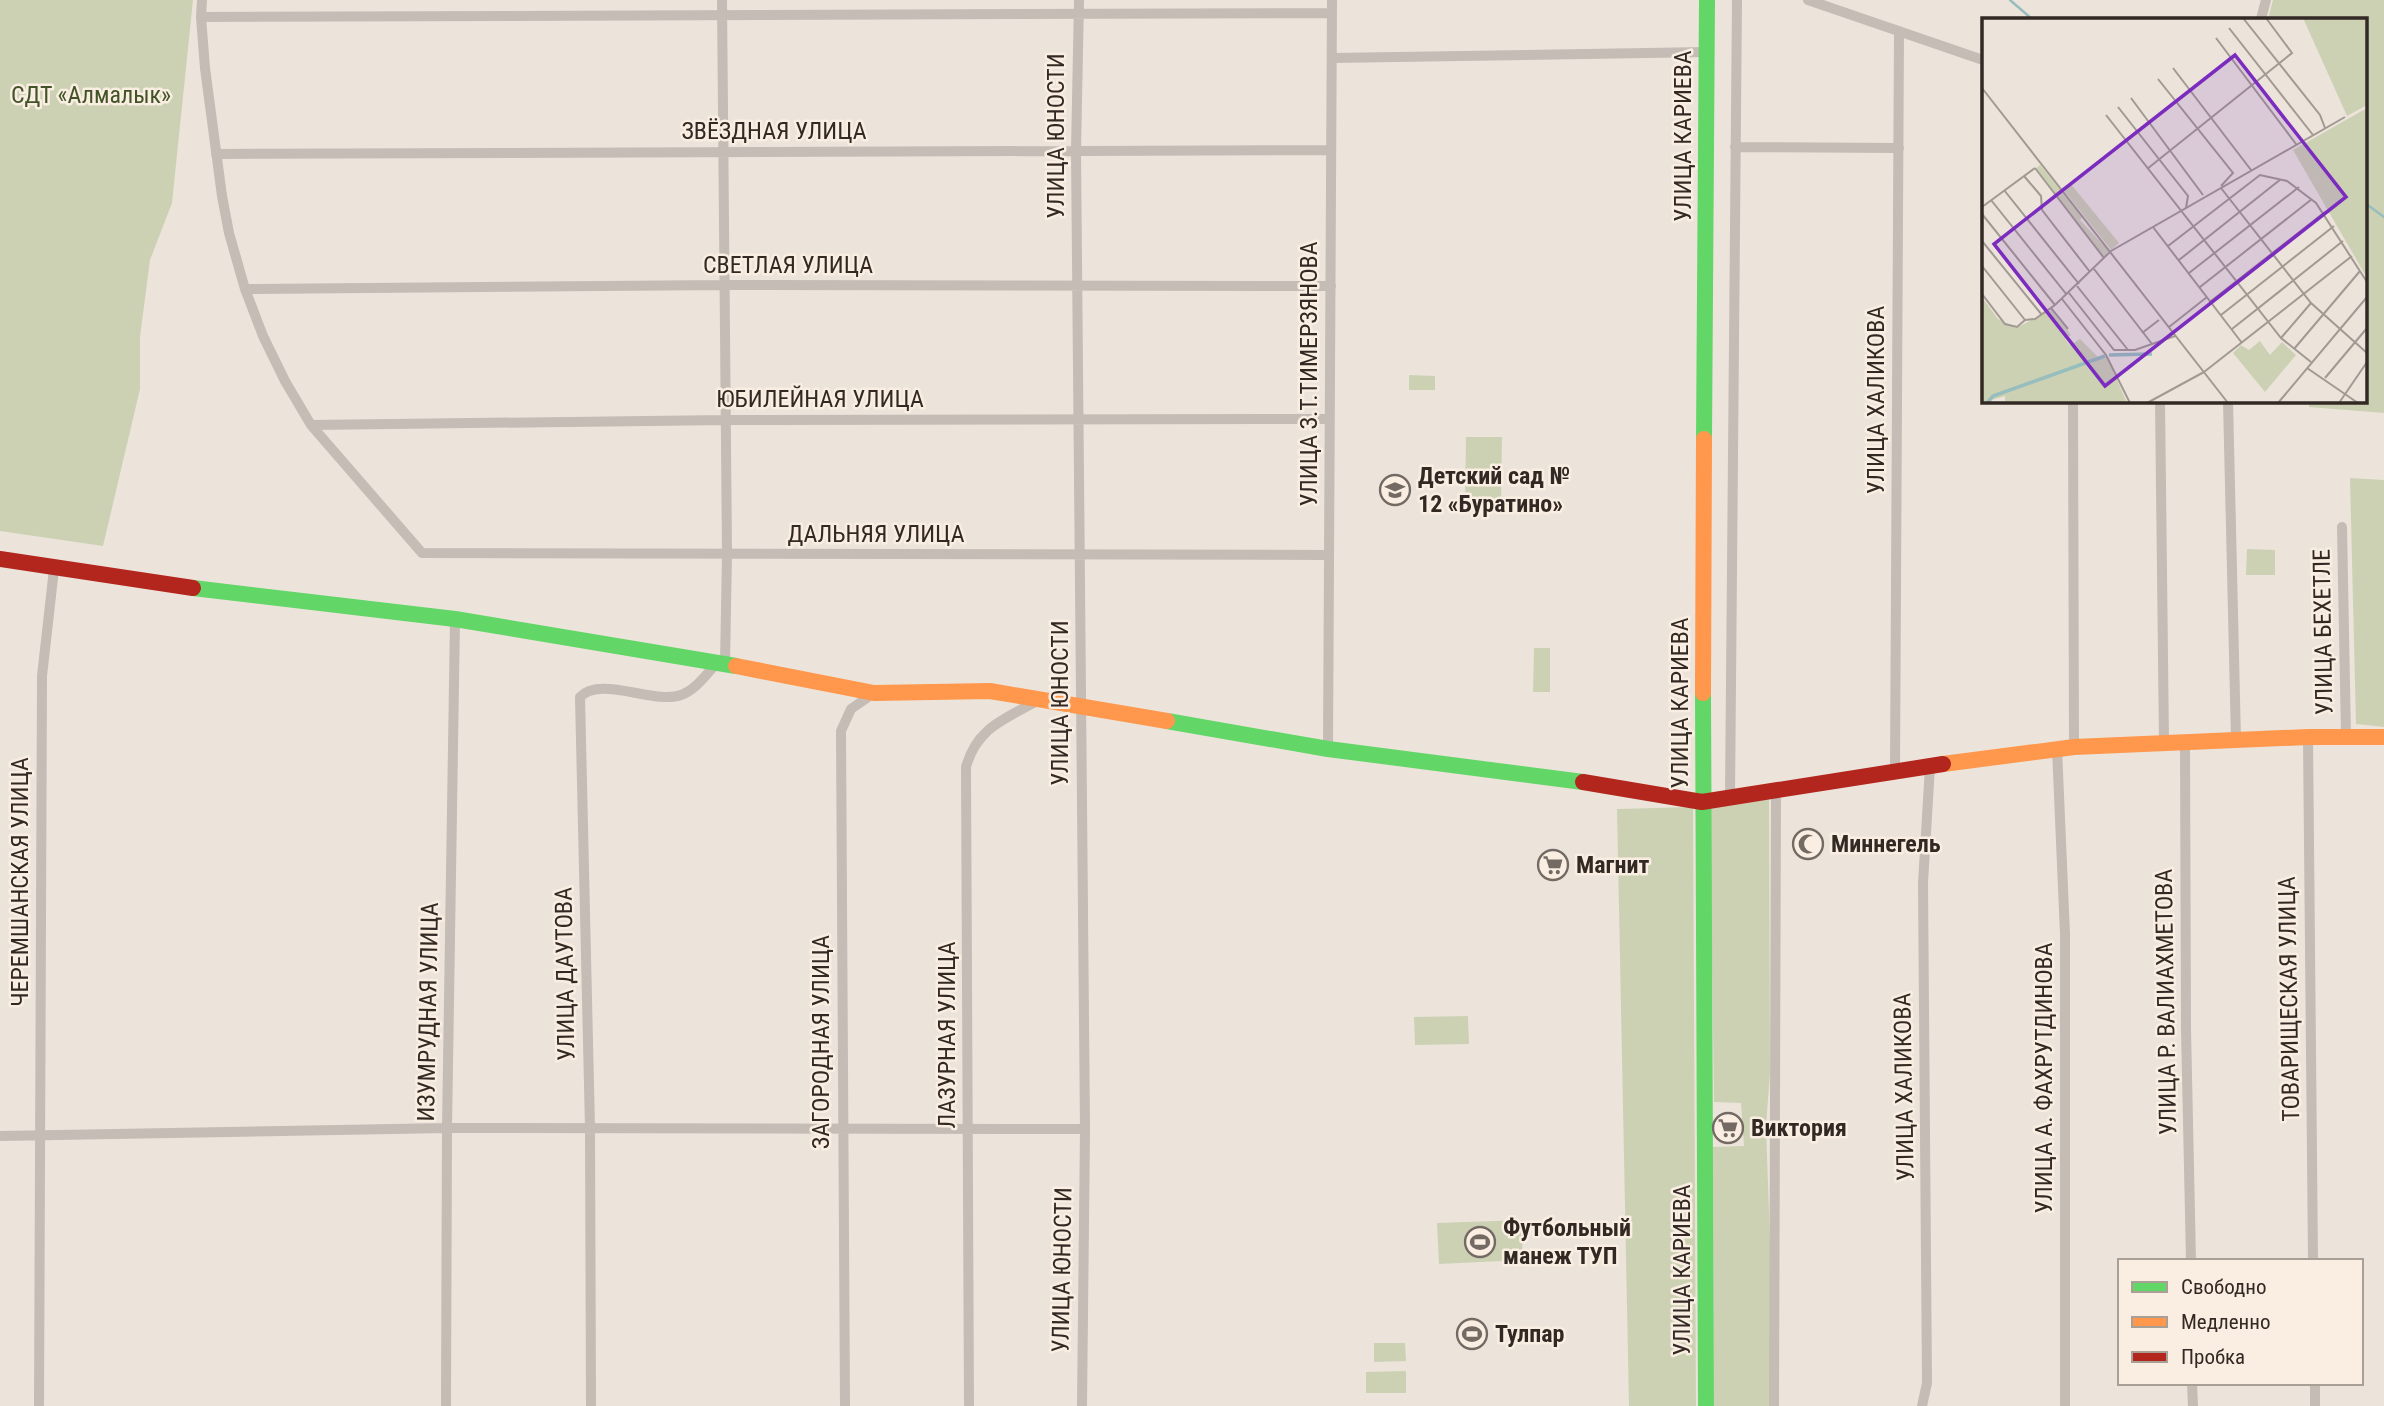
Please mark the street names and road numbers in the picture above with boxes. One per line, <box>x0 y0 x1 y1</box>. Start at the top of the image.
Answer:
street label: УЛИЦА КАРИЕВА <box>1669 50 1697 222</box>
street label: УЛИЦА ЮНОСТИ <box>1042 53 1070 219</box>
street label: ЗВЁЗДНАЯ УЛИЦА <box>681 117 867 145</box>
street label: УЛИЦА З.Т.ТИМЕРЗЯНОВА <box>1295 241 1323 506</box>
street label: СВЕТЛАЯ УЛИЦА <box>703 251 873 279</box>
street label: УЛИЦА ХАЛИКОВА <box>1862 306 1890 494</box>
street label: ЮБИЛЕЙНАЯ УЛИЦА <box>716 385 924 413</box>
street label: ДАЛЬНЯЯ УЛИЦА <box>787 520 965 548</box>
street label: УЛИЦА БЕХЕТЛЕ <box>2308 549 2338 715</box>
street label: УЛИЦА КАРИЕВА <box>1666 617 1694 789</box>
street label: УЛИЦА ЮНОСТИ <box>1046 620 1074 786</box>
street label: ЧЕРЕМШАНСКАЯ УЛИЦА <box>6 757 34 1007</box>
street label: УЛИЦА Р. ВАЛИАХМЕТОВА <box>2150 868 2182 1135</box>
street label: ТОВАРИЩЕСКАЯ УЛИЦА <box>2273 876 2305 1122</box>
street label: УЛИЦА ДАУТОВА <box>549 887 581 1061</box>
street label: ИЗУМРУДНАЯ УЛИЦА <box>412 902 444 1122</box>
street label: ЗАГОРОДНАЯ УЛИЦА <box>807 935 835 1149</box>
street label: ЛАЗУРНАЯ УЛИЦА <box>933 941 961 1129</box>
street label: УЛИЦА А. ФАХРУТДИНОВА <box>2030 942 2058 1214</box>
street label: УЛИЦА ХАЛИКОВА <box>1888 992 1920 1181</box>
street label: УЛИЦА КАРИЕВА <box>1668 1184 1696 1356</box>
street label: УЛИЦА ЮНОСТИ <box>1047 1187 1077 1353</box>

